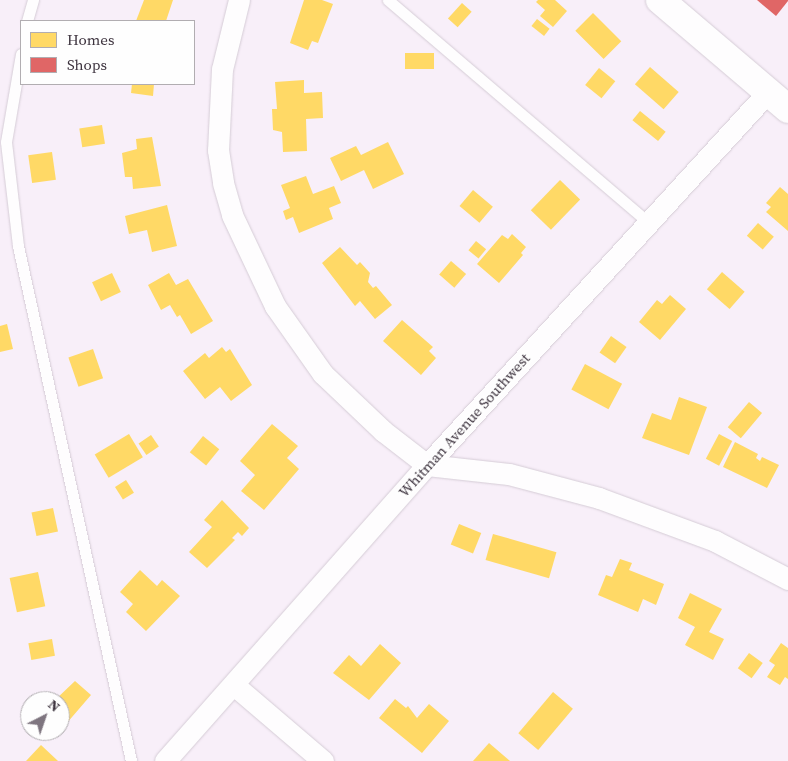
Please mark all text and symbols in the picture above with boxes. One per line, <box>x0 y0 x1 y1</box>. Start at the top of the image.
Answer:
legend <box>20 20 195 85</box>
text: Homes <box>67 29 114 50</box>
text: Shops <box>67 54 107 75</box>
street label: Whitman Avenue Southwest <box>395 349 533 501</box>
north arrow <box>20 691 70 741</box>
text: N <box>44 695 65 716</box>

